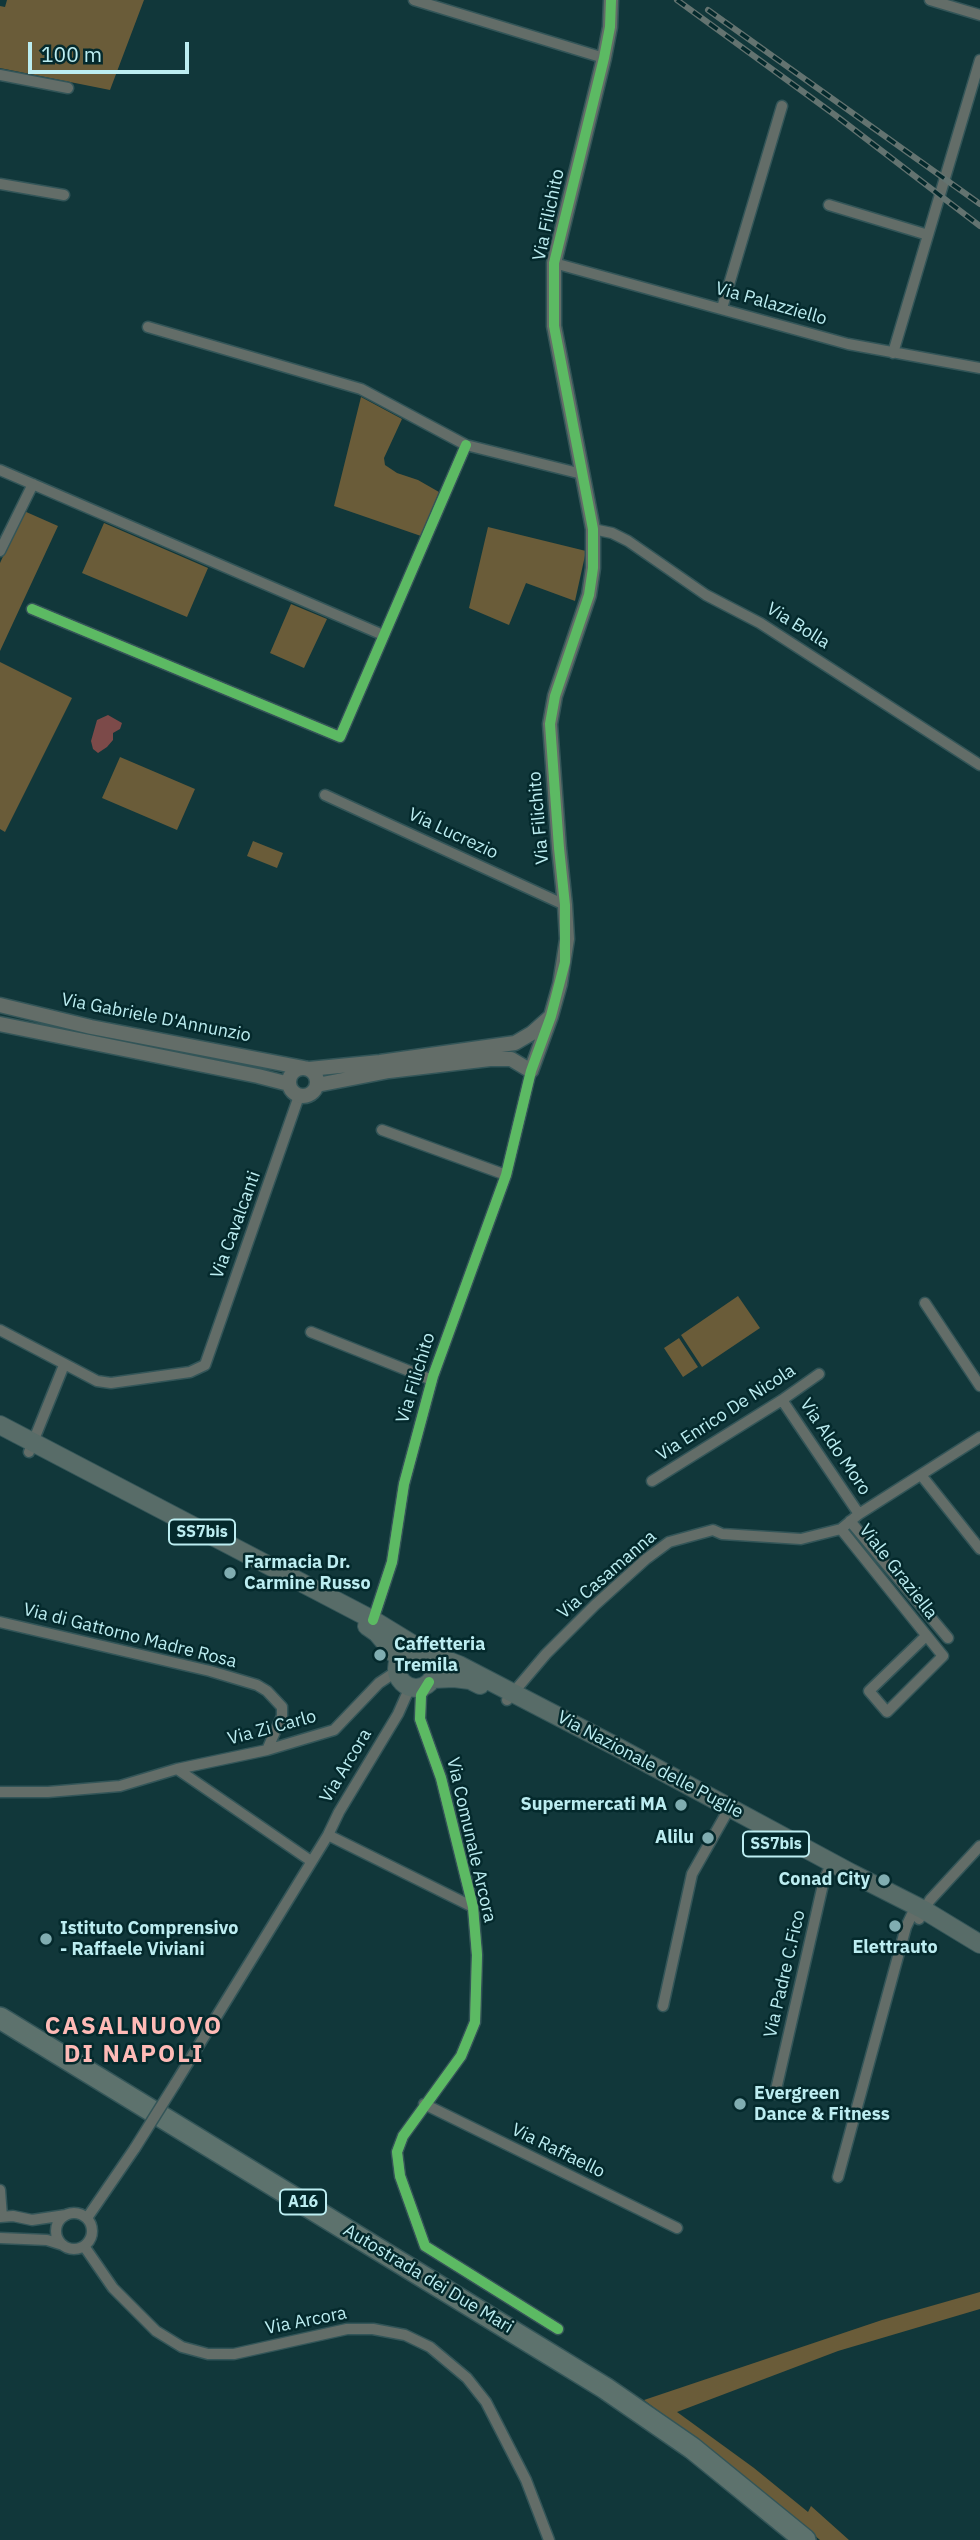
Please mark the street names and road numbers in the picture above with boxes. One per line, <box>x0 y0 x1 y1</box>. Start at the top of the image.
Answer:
street label: Via Filichito <box>529 167 569 263</box>
street label: Via Palazziello <box>713 278 829 330</box>
street label: Via Bolla <box>762 598 834 654</box>
street label: Via Filichito <box>524 771 554 865</box>
street label: Via Lucrezio <box>405 804 501 864</box>
street label: Via Gabriele D'Annunzio <box>59 989 253 1047</box>
street label: Via Cavalcanti <box>207 1168 265 1282</box>
street label: Via Filichito <box>392 1330 440 1426</box>
street label: Via Enrico De Nicola <box>652 1360 800 1466</box>
street label: Via Aldo Moro <box>795 1395 875 1499</box>
road number: SS7bis <box>169 1520 235 1544</box>
street label: Viale Graziella <box>854 1520 942 1624</box>
street label: Via Casamanna <box>553 1526 661 1624</box>
street label: Via di Gattorno Madre Rosa <box>21 1599 239 1673</box>
street label: Via Zi Carlo <box>225 1706 319 1750</box>
street label: Via Nazionale delle Puglie <box>553 1707 747 1823</box>
street label: Via Arcora <box>315 1725 377 1807</box>
street label: Via Comunale Arcora <box>442 1755 500 1925</box>
road number: SS7bis <box>743 1832 809 1856</box>
street label: Via Padre C.Fico <box>760 1908 810 2040</box>
street label: Via Raffaello <box>508 2119 608 2183</box>
road number: A16 <box>280 2190 326 2214</box>
street label: Autostrada dei Due Mari <box>339 2220 517 2338</box>
street label: Via Arcora <box>263 2303 349 2339</box>

